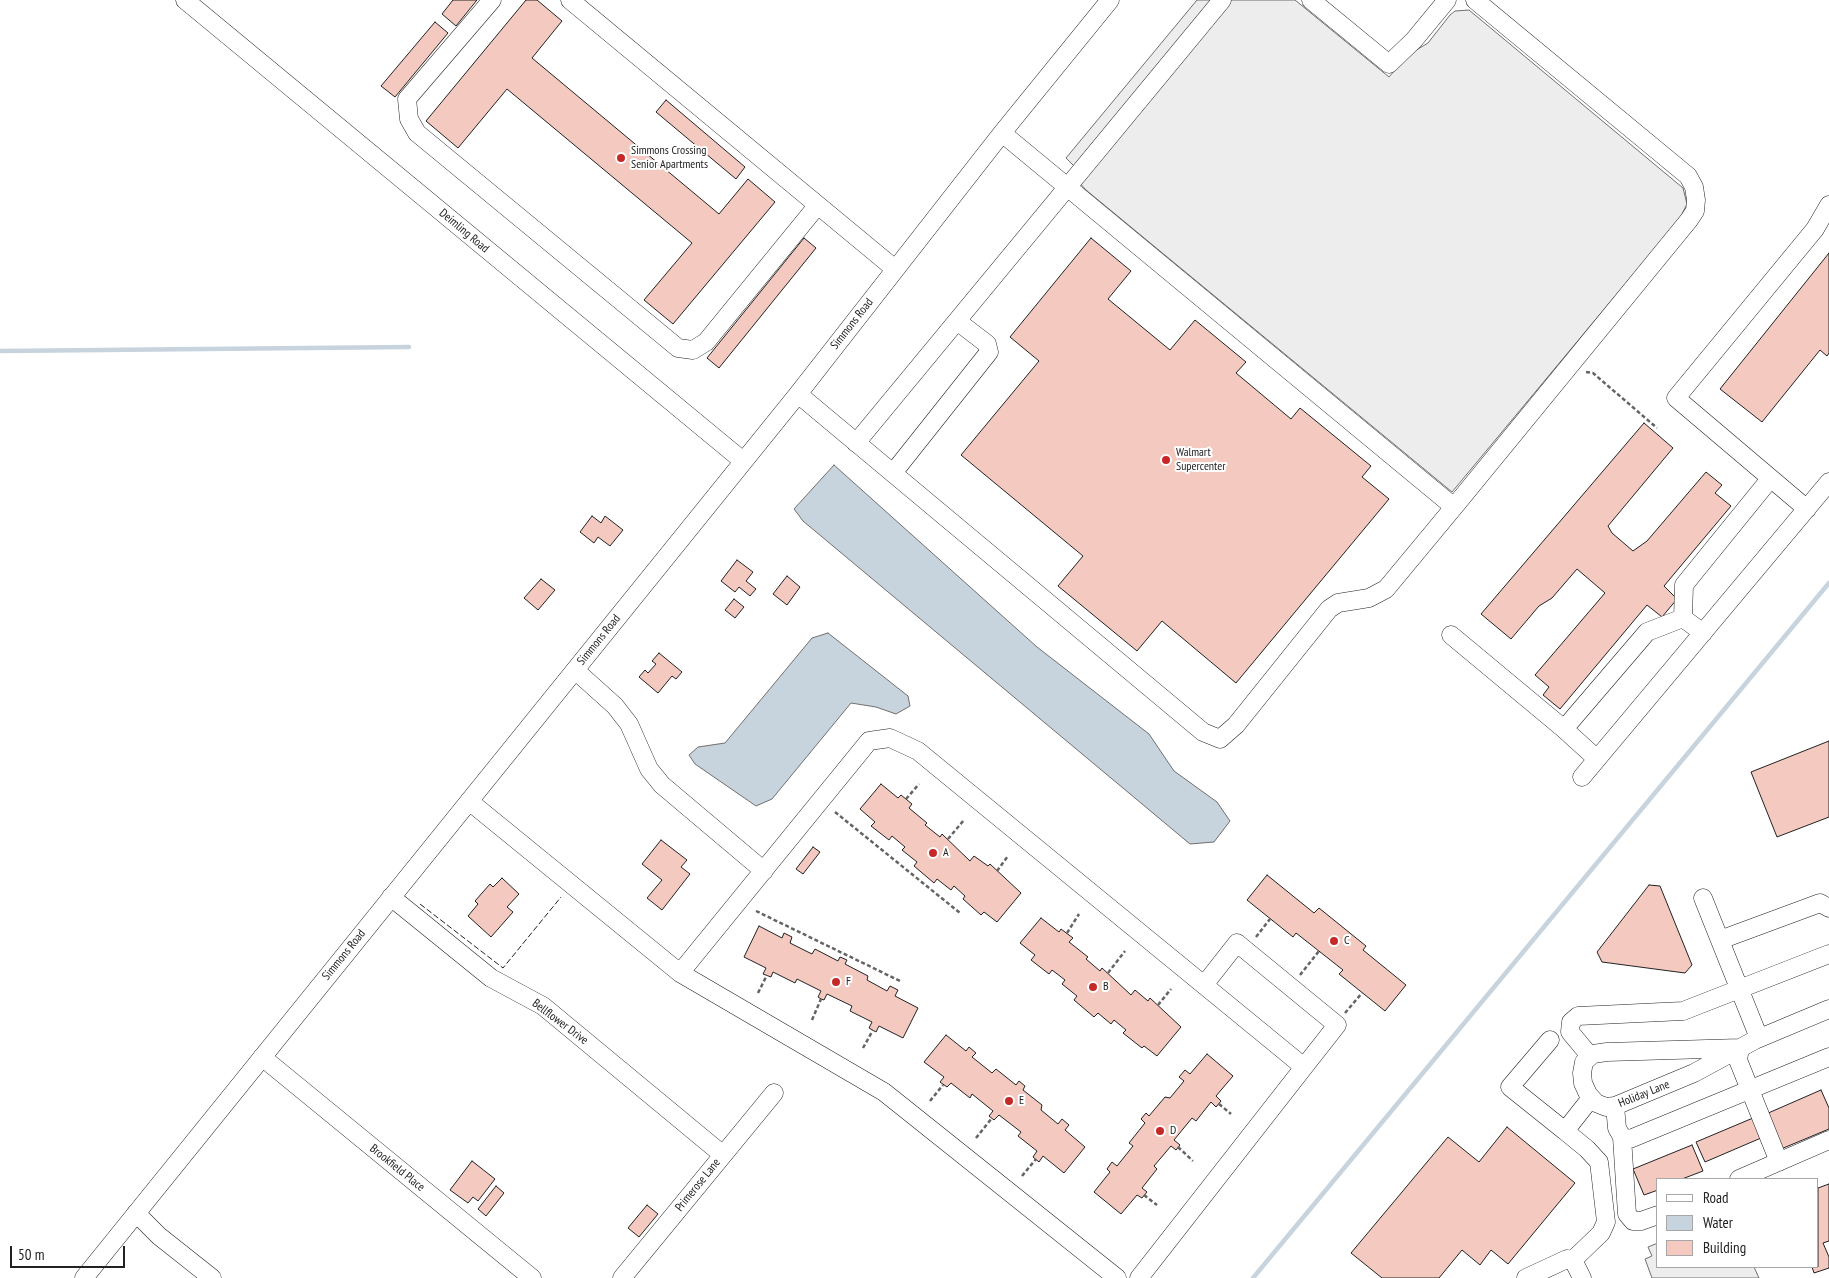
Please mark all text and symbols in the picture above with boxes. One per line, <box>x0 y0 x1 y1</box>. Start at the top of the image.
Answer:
place label: Simmons Crossing Senior Apartments <box>631 144 708 172</box>
marker: Simmons Crossing Senior Apartments <box>615 152 627 164</box>
street label: Deimling Road <box>436 206 492 256</box>
street label: Simmons Road <box>828 296 876 352</box>
place label: Walmart Supercenter <box>1176 446 1226 474</box>
marker: Walmart Supercenter <box>1160 454 1172 466</box>
street label: Simmons Road <box>574 612 624 668</box>
place label: A <box>943 846 949 860</box>
marker: A <box>927 847 939 859</box>
street label: Simmons Road <box>319 927 369 983</box>
place label: C <box>1344 934 1349 948</box>
marker: C <box>1328 935 1340 947</box>
place label: F <box>846 975 851 989</box>
marker: F <box>830 976 842 988</box>
place label: B <box>1103 980 1109 994</box>
marker: B <box>1087 981 1099 993</box>
street label: Bellflower Drive <box>529 996 591 1048</box>
street label: Holiday Lane <box>1616 1077 1672 1111</box>
place label: E <box>1019 1094 1024 1108</box>
marker: E <box>1003 1095 1015 1107</box>
place label: D <box>1170 1124 1176 1138</box>
marker: D <box>1154 1125 1166 1137</box>
street label: Brookfield Place <box>367 1141 427 1195</box>
street label: Primerose Lane <box>672 1156 724 1214</box>
legend <box>1656 1178 1819 1268</box>
text: Road <box>1703 1188 1729 1207</box>
text: Water <box>1703 1213 1733 1232</box>
scale bar <box>12 1236 128 1268</box>
text: Building <box>1703 1238 1746 1257</box>
text: 50 m <box>18 1245 44 1264</box>

